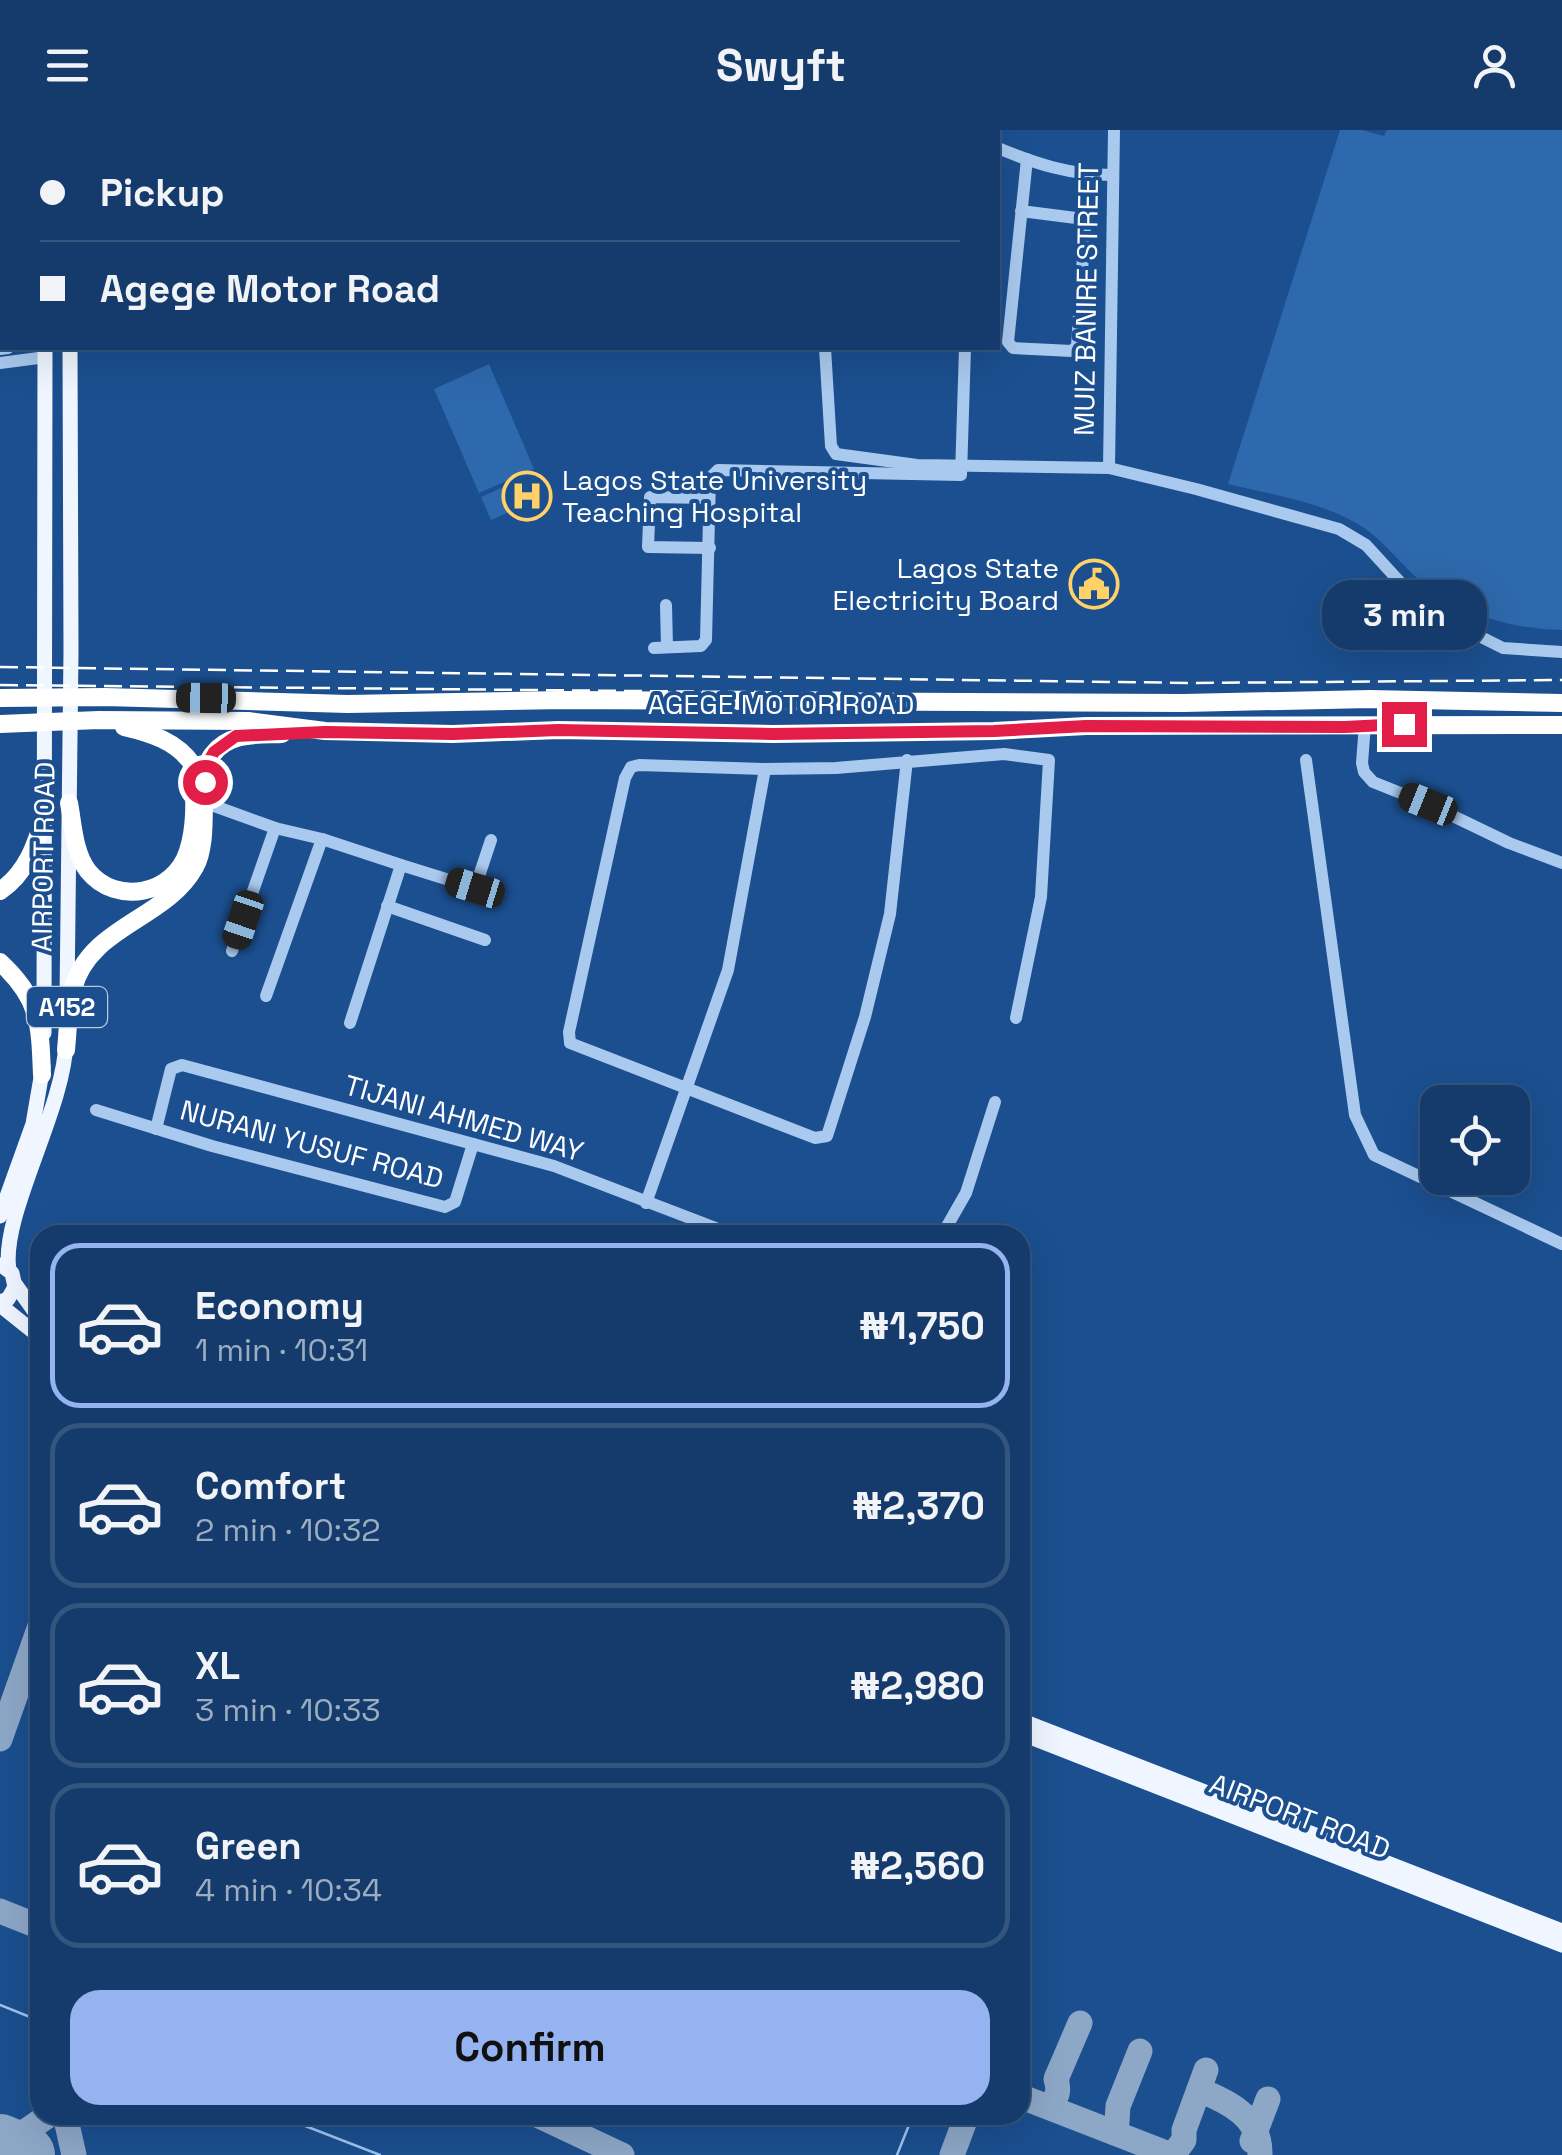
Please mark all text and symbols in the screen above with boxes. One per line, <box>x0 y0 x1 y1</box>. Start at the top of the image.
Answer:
text: Swyft <box>716 37 846 94</box>
icon: menu <box>40 38 95 93</box>
icon: person <box>1467 38 1522 93</box>
street label: MUIZ BANIRE STREET <box>1066 162 1106 436</box>
text: Pickup <box>100 169 224 217</box>
text: Agege Motor Road <box>100 265 440 313</box>
place label: Lagos State University Teaching Hospital <box>562 462 867 530</box>
hospital icon: Lagos State University Teaching Hospital <box>501 470 553 522</box>
place label: Lagos State Electricity Board <box>832 550 1059 618</box>
public building icon: Lagos State Electricity Board <box>1068 558 1120 610</box>
callout: 3 min <box>1322 579 1486 649</box>
text: 3 min <box>1363 595 1446 635</box>
car <box>176 682 236 714</box>
street label: AGEGE MOTOR ROAD <box>648 686 914 722</box>
route end <box>1382 702 1427 747</box>
route start <box>183 760 228 805</box>
street label: AIRPORT ROAD <box>23 762 63 952</box>
car <box>1395 779 1461 829</box>
car <box>442 865 508 911</box>
car <box>219 887 267 953</box>
road number: A152 <box>27 987 107 1027</box>
street label: TIJANI AHMED WAY <box>340 1067 588 1169</box>
map controls <box>1420 1085 1530 1195</box>
button: locate <box>1420 1085 1530 1195</box>
street label: NURANI YUSUF ROAD <box>176 1092 448 1196</box>
icon: car <box>75 1281 165 1371</box>
text: Economy <box>195 1282 364 1330</box>
text: ₦1,750 <box>859 1302 985 1350</box>
text: 1 min · 10:31 <box>195 1330 368 1370</box>
icon: car <box>75 1461 165 1551</box>
text: Comfort <box>195 1462 346 1510</box>
text: ₦2,370 <box>852 1482 985 1530</box>
text: 2 min · 10:32 <box>195 1510 381 1550</box>
icon: car <box>75 1641 165 1731</box>
text: XL <box>195 1642 240 1690</box>
text: ₦2,980 <box>850 1662 985 1710</box>
text: 3 min · 10:33 <box>195 1690 381 1730</box>
street label: AIRPORT ROAD <box>1205 1765 1395 1867</box>
icon: car <box>75 1821 165 1911</box>
text: Green <box>195 1822 302 1870</box>
text: ₦2,560 <box>850 1842 985 1890</box>
text: 4 min · 10:34 <box>195 1870 382 1910</box>
button: Confirm <box>70 1990 990 2105</box>

